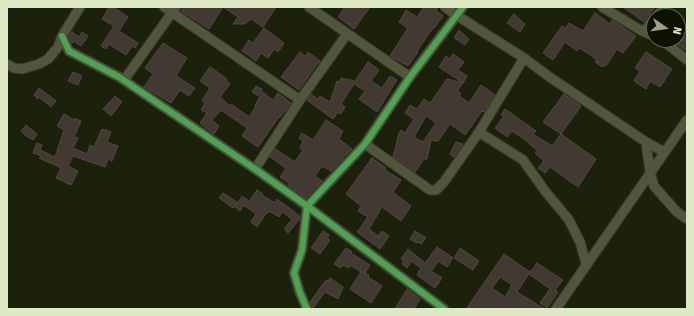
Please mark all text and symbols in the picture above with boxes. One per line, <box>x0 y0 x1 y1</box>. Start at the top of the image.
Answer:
north arrow <box>646 8 686 48</box>
text: N <box>670 26 684 36</box>

